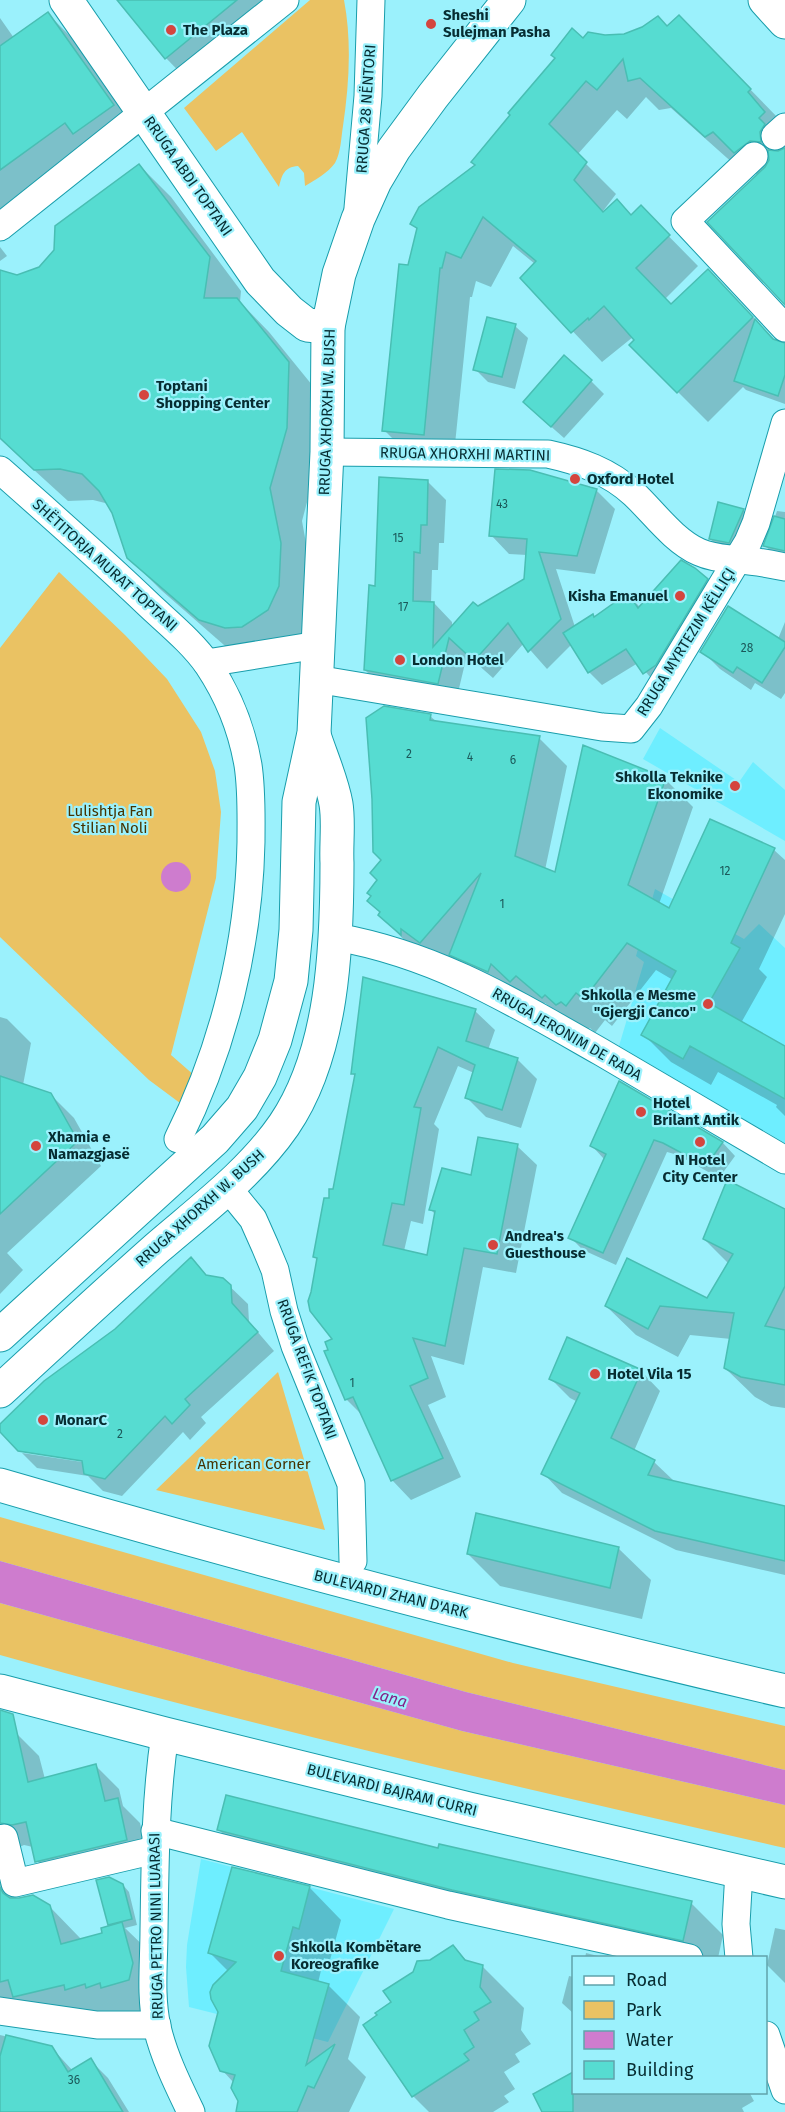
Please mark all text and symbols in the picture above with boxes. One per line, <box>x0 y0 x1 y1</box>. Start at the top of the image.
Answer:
place label: Sheshi Sulejman Pasha <box>443 6 551 41</box>
marker: Sheshi Sulejman Pasha <box>424 17 438 31</box>
place label: The Plaza <box>183 21 248 39</box>
marker: The Plaza <box>164 23 178 37</box>
street label: RRUGA 28 NËNTORI <box>353 44 379 174</box>
street label: RRUGA ABDI TOPTANI <box>140 113 236 239</box>
street label: RRUGA XHORXH W. BUSH <box>315 328 339 496</box>
place label: Toptani Shopping Center <box>156 377 271 412</box>
marker: Toptani Shopping Center <box>137 388 151 402</box>
street label: RRUGA XHORXHI MARTINI <box>380 444 550 464</box>
place label: Oxford Hotel <box>587 470 675 488</box>
marker: Oxford Hotel <box>568 472 582 486</box>
street label: SHËTITORJA MURAT TOPTANI <box>29 495 181 635</box>
house number: 43 <box>496 497 508 511</box>
house number: 15 <box>392 531 404 545</box>
street label: RRUGA MYRTEZIM KËLLIÇI <box>633 565 739 719</box>
place label: Kisha Emanuel <box>568 587 669 605</box>
marker: Kisha Emanuel <box>673 589 687 603</box>
house number: 17 <box>398 600 408 614</box>
house number: 28 <box>741 641 754 655</box>
place label: London Hotel <box>412 651 504 669</box>
marker: London Hotel <box>393 653 407 667</box>
house number: 2 <box>406 747 412 761</box>
house number: 4 <box>467 750 474 764</box>
house number: 6 <box>510 753 516 767</box>
place label: Shkolla Teknike Ekonomike <box>615 768 723 803</box>
marker: Shkolla Teknike Ekonomike <box>728 779 742 793</box>
park label: Lulishtja Fan Stilian Noli <box>67 802 153 837</box>
house number: 12 <box>719 864 731 878</box>
house number: 1 <box>499 897 505 911</box>
street label: RRUGA JERONIM DE RADA <box>489 984 645 1084</box>
place label: Shkolla e Mesme "Gjergji Canco" <box>581 986 696 1021</box>
marker: Shkolla e Mesme "Gjergji Canco" <box>701 997 715 1011</box>
place label: Hotel Brilant Antik <box>653 1094 740 1129</box>
marker: Hotel Brilant Antik <box>634 1105 648 1119</box>
place label: Xhamia e Namazgjasë <box>47 1128 130 1163</box>
marker: N Hotel City Center <box>693 1135 707 1149</box>
marker: Xhamia e Namazgjasë <box>29 1139 43 1153</box>
street label: RRUGA XHORXH W. BUSH <box>132 1145 268 1271</box>
place label: N Hotel City Center <box>663 1151 738 1186</box>
place label: Andrea's Guesthouse <box>504 1227 586 1262</box>
marker: Andrea's Guesthouse <box>486 1238 500 1252</box>
street label: RRUGA REFIK TOPTANI <box>273 1296 341 1442</box>
place label: Hotel Vila 15 <box>607 1365 692 1383</box>
marker: Hotel Vila 15 <box>588 1367 602 1381</box>
house number: 1 <box>349 1376 355 1390</box>
place label: MonarC <box>55 1411 107 1429</box>
marker: MonarC <box>36 1413 50 1427</box>
house number: 2 <box>117 1427 123 1441</box>
park label: American Corner <box>198 1455 311 1473</box>
street label: BULEVARDI ZHAN D'ARK <box>312 1566 470 1622</box>
water label: Lana <box>370 1684 409 1711</box>
street label: BULEVARDI BAJRAM CURRI <box>305 1760 479 1820</box>
street label: RRUGA PETRO NINI LUARASI <box>145 1832 167 2020</box>
place label: Shkolla Kombëtare Koreografike <box>291 1938 421 1973</box>
marker: Shkolla Kombëtare Koreografike <box>272 1949 286 1963</box>
legend <box>572 1956 767 2094</box>
text: Road <box>626 1969 668 1991</box>
text: Park <box>626 1999 662 2021</box>
text: Water <box>626 2029 673 2051</box>
text: Building <box>626 2059 694 2081</box>
house number: 36 <box>68 2073 80 2087</box>

